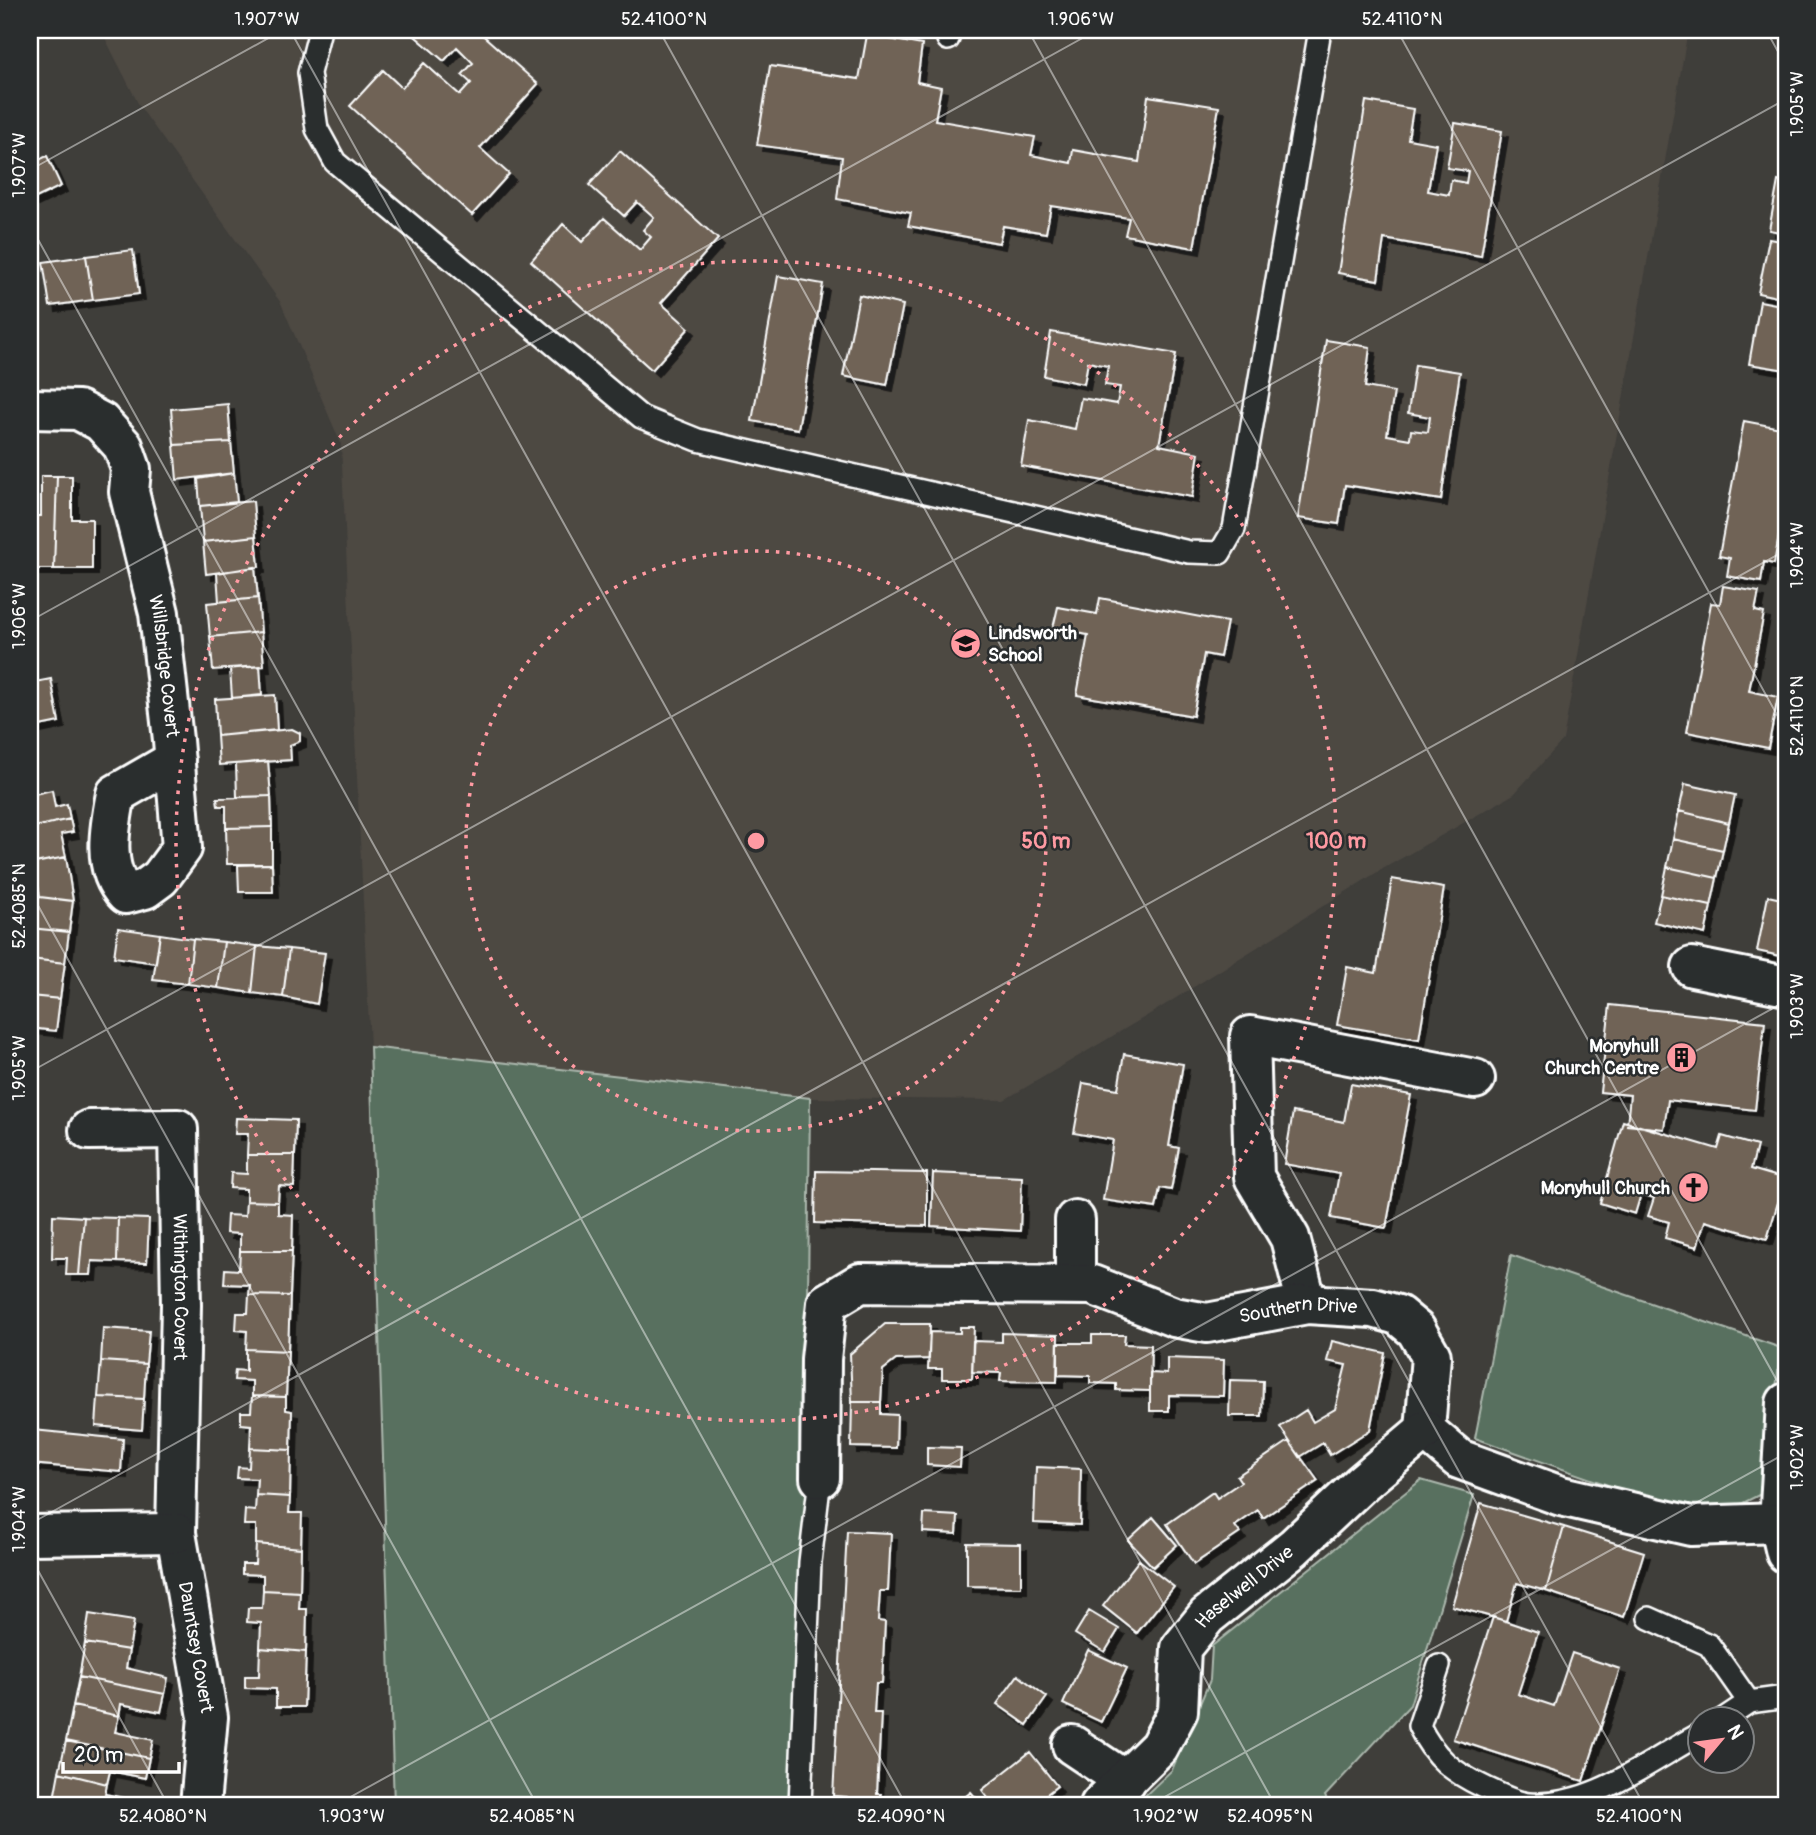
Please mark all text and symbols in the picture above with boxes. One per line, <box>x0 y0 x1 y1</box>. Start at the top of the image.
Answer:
text: 1.907°W <box>234 8 300 31</box>
text: 52.4100°N <box>621 8 707 31</box>
text: 1.906°W <box>1048 8 1114 31</box>
text: 52.4110°N <box>1362 8 1442 31</box>
text: 1.905°W <box>1786 71 1809 137</box>
text: 1.907°W <box>8 132 31 198</box>
text: 1.904°W <box>1786 522 1809 588</box>
text: 1.906°W <box>8 583 31 649</box>
street label: Willsbridge Covert <box>143 592 185 739</box>
place label: Lindsworth School <box>988 621 1077 667</box>
school or university icon: Lindsworth School <box>948 627 982 661</box>
text: 52.4110°N <box>1786 676 1809 756</box>
text: 50 m <box>1022 828 1071 855</box>
text: 100 m <box>1306 828 1366 855</box>
centre of rings <box>744 829 768 853</box>
text: 52.4085°N <box>8 863 31 949</box>
text: 1.903°W <box>1786 973 1809 1039</box>
place label: Monyhull Church Centre <box>1545 1034 1660 1080</box>
text: 1.905°W <box>8 1035 31 1101</box>
building icon: Monyhull Church Centre <box>1665 1040 1699 1074</box>
church icon: Monyhull Church <box>1676 1171 1710 1205</box>
place label: Monyhull Church <box>1541 1176 1670 1200</box>
street label: Withington Covert <box>167 1213 193 1361</box>
street label: Southern Drive <box>1237 1292 1359 1329</box>
text: 1.902°W <box>1786 1424 1809 1490</box>
text: 1.904°W <box>8 1486 31 1552</box>
street label: Haselwell Drive <box>1190 1540 1299 1633</box>
street label: Dauntsey Covert <box>173 1580 219 1715</box>
north arrow <box>1686 1706 1756 1776</box>
text: N <box>1721 1721 1749 1744</box>
scale bar <box>63 1730 178 1774</box>
text: 20 m <box>74 1742 123 1769</box>
text: 52.4080°N <box>119 1805 207 1828</box>
text: 1.903°W <box>319 1805 385 1828</box>
text: 52.4085°N <box>489 1805 575 1828</box>
text: 52.4090°N <box>857 1805 945 1828</box>
text: 1.902°W <box>1133 1805 1199 1828</box>
text: 52.4095°N <box>1227 1805 1313 1828</box>
text: 52.4100°N <box>1596 1805 1682 1828</box>

